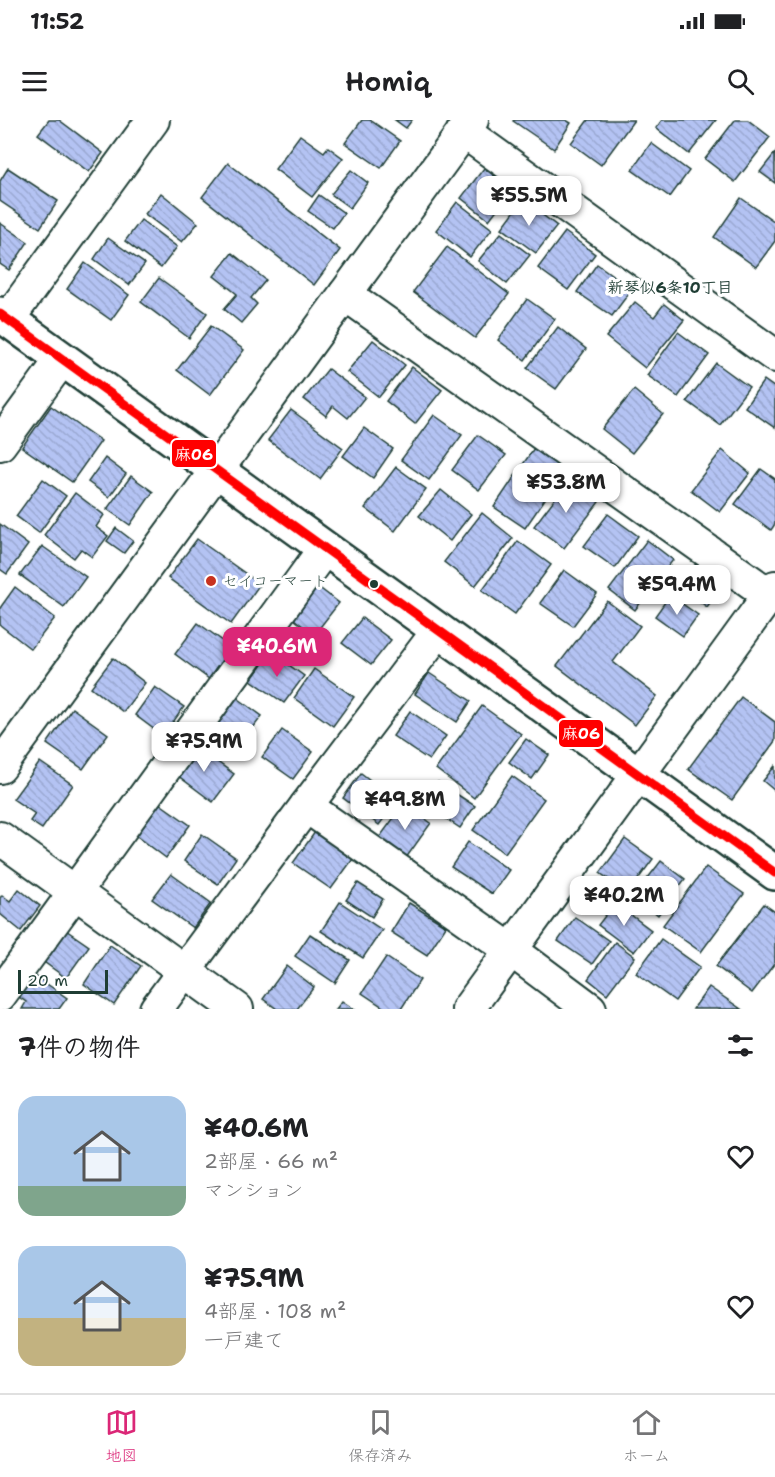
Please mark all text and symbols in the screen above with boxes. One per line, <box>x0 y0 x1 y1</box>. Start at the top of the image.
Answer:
text: 11:52 <box>30 7 84 36</box>
text: Homiq <box>345 63 430 100</box>
icon: menu <box>18 65 51 98</box>
icon: search <box>724 65 757 98</box>
pin: ¥55.5M <box>480 176 578 227</box>
text: ¥55.5M <box>491 182 567 208</box>
district label: 新琴似6条10丁目 <box>607 277 733 298</box>
line badge: 麻06 <box>171 439 217 468</box>
text: 麻06 <box>175 444 213 465</box>
pin: ¥53.8M <box>517 463 615 514</box>
text: ¥53.8M <box>526 469 606 495</box>
pin: ¥59.4M <box>628 565 726 616</box>
place label: セイコーマート <box>223 571 328 591</box>
text: ¥59.4M <box>638 571 716 597</box>
marker: セイコーマート <box>204 574 218 588</box>
unlabelled marker <box>368 578 380 590</box>
pin: ¥40.6M <box>228 627 326 678</box>
text: ¥40.6M <box>237 633 317 659</box>
line badge: 麻06 <box>558 719 604 748</box>
pin: ¥75.9M <box>155 722 253 773</box>
text: 麻06 <box>562 723 600 744</box>
text: ¥75.9M <box>165 728 243 754</box>
pin: ¥49.8M <box>356 780 454 831</box>
text: ¥49.8M <box>364 786 446 812</box>
pin: ¥40.2M <box>575 876 673 927</box>
text: ¥40.2M <box>584 882 664 908</box>
scale bar <box>18 967 108 994</box>
text: 20 m <box>27 970 68 991</box>
text: 7件の物件 <box>18 1029 140 1064</box>
icon: filters <box>724 1029 757 1062</box>
text: ¥40.6M <box>204 1110 309 1145</box>
icon: home <box>66 1120 138 1192</box>
icon: heart <box>724 1140 757 1173</box>
text: 2部屋 · 66 m² <box>204 1148 338 1174</box>
text: マンション <box>204 1177 303 1203</box>
text: ¥75.9M <box>204 1260 304 1295</box>
icon: home <box>66 1270 138 1342</box>
icon: heart <box>724 1290 757 1323</box>
text: 4部屋 · 108 m² <box>204 1298 346 1324</box>
text: 一戸建て <box>204 1327 284 1353</box>
tab: 地図 <box>105 1406 138 1466</box>
tab: 保存済み <box>348 1406 412 1466</box>
tab: ホーム <box>623 1406 670 1466</box>

